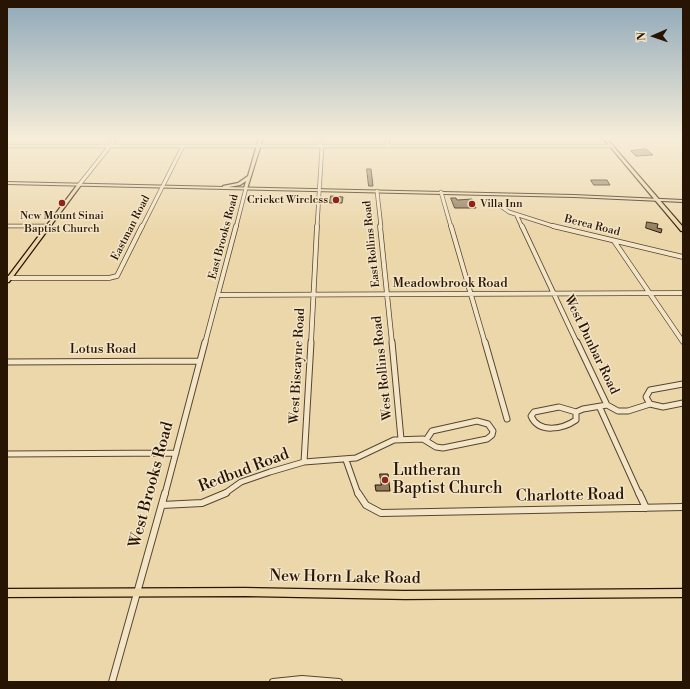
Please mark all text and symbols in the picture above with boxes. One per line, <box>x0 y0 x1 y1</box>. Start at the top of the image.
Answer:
north arrow <box>634 16 674 56</box>
text: N <box>635 32 649 41</box>
street label: Eastman Road <box>109 193 153 263</box>
street label: East Brooks Road <box>206 193 242 281</box>
place label: Cricket Wireless <box>247 193 328 207</box>
marker: Cricket Wireless <box>331 195 341 205</box>
place label: Villa Inn <box>480 197 522 211</box>
marker: New Mount Sinai Baptist Church <box>57 198 67 208</box>
marker: Villa Inn <box>467 199 477 209</box>
street label: East Rollins Road <box>361 200 383 288</box>
place label: New Mount Sinai Baptist Church <box>20 209 104 235</box>
street label: Berea Road <box>563 213 621 239</box>
street label: Meadowbrook Road <box>392 276 508 292</box>
street label: West Dunbar Road <box>560 293 622 397</box>
street label: West Biscayne Road <box>287 308 309 424</box>
street label: West Rollins Road <box>370 315 396 421</box>
street label: Lotus Road <box>70 342 136 358</box>
street label: West Brooks Road <box>126 420 178 550</box>
street label: Redbud Road <box>196 445 292 497</box>
place label: Lutheran Baptist Church <box>393 461 502 499</box>
marker: Lutheran Baptist Church <box>380 475 390 485</box>
street label: Charlotte Road <box>516 485 624 507</box>
street label: New Horn Lake Road <box>269 567 421 589</box>

